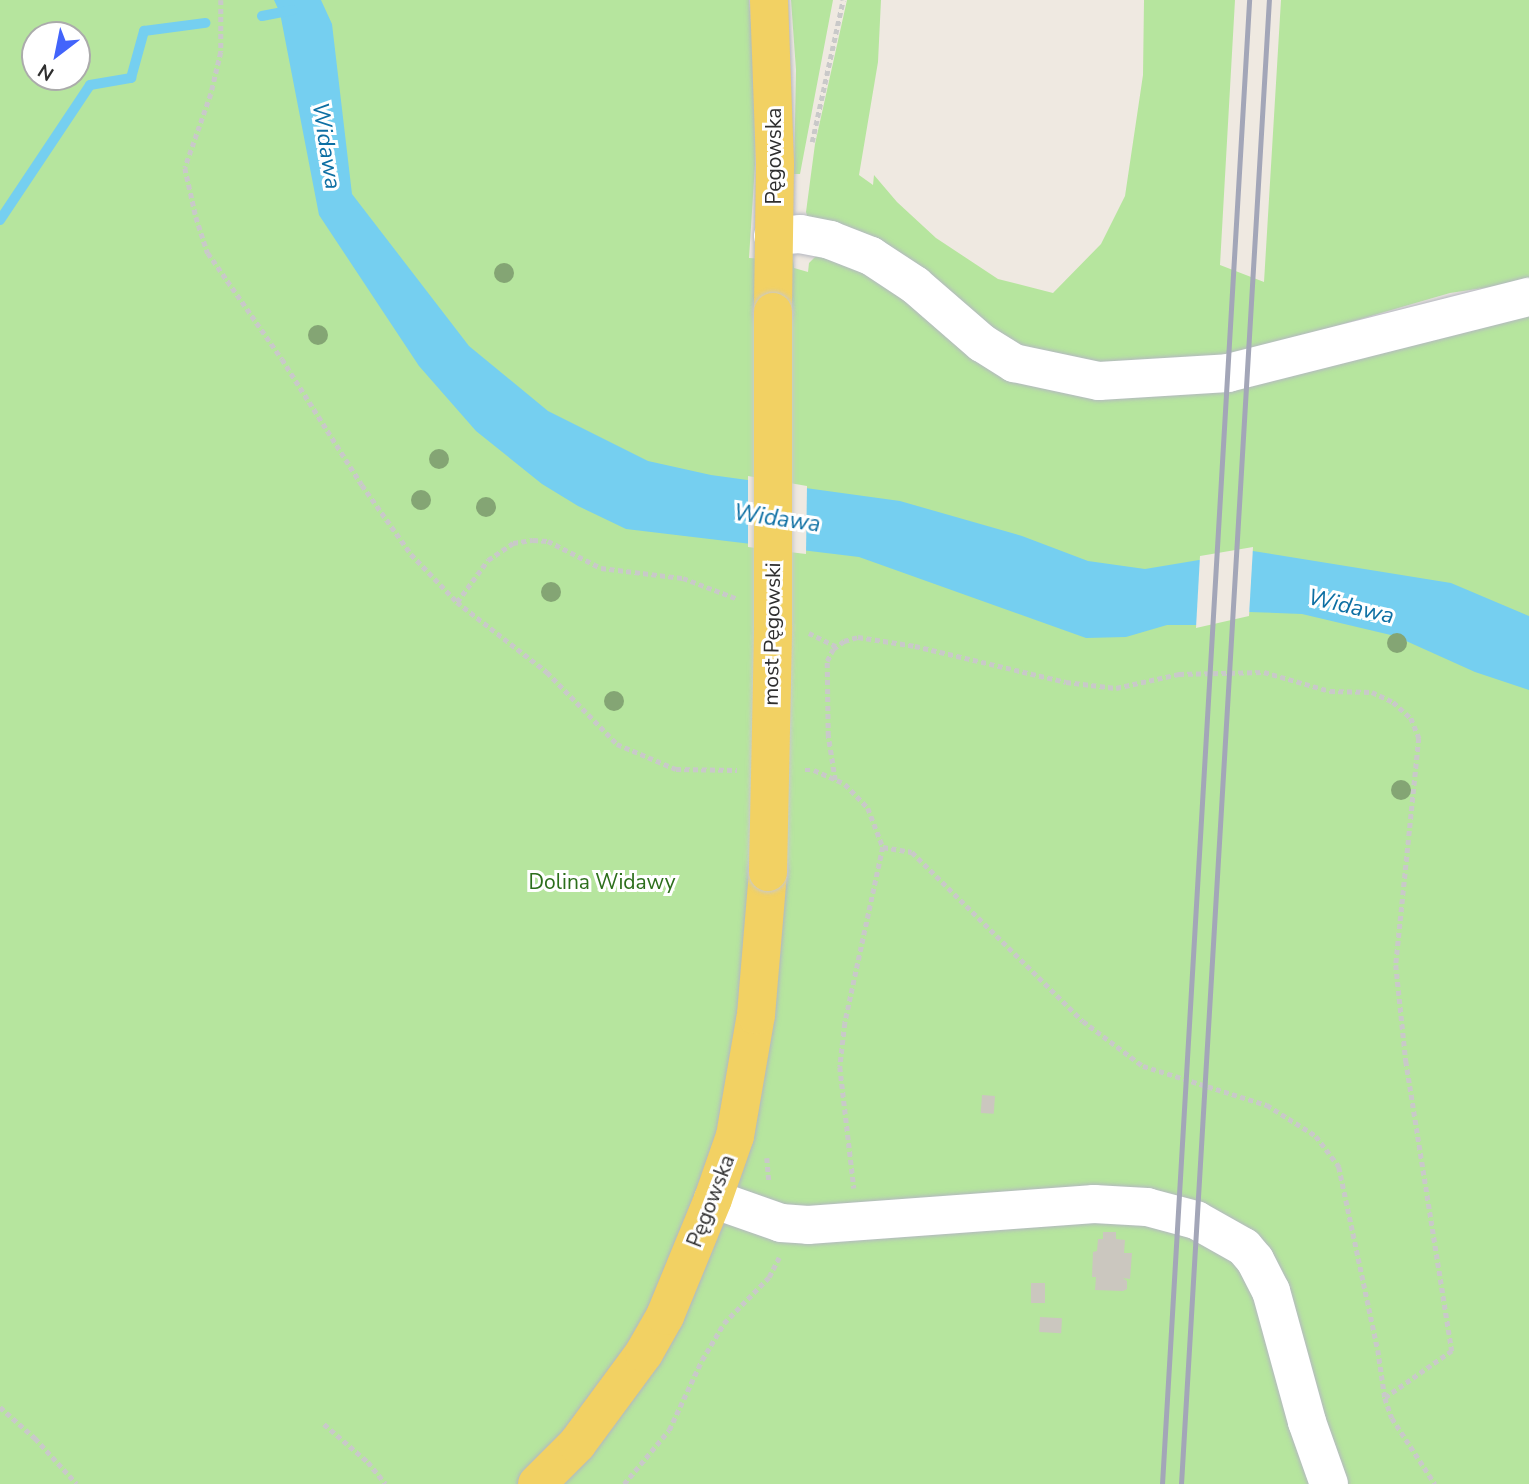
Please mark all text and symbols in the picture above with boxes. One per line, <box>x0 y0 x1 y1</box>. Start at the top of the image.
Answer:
north arrow <box>21 21 91 91</box>
text: N <box>33 57 59 87</box>
water label: Widawa <box>306 101 346 191</box>
street label: Pęgowska <box>761 108 787 204</box>
water label: Widawa <box>732 499 822 539</box>
street label: most Pęgowski <box>758 562 786 706</box>
water label: Widawa <box>1305 584 1397 630</box>
park label: Dolina Widawy <box>529 869 675 895</box>
street label: Pęgowska <box>682 1151 740 1251</box>

